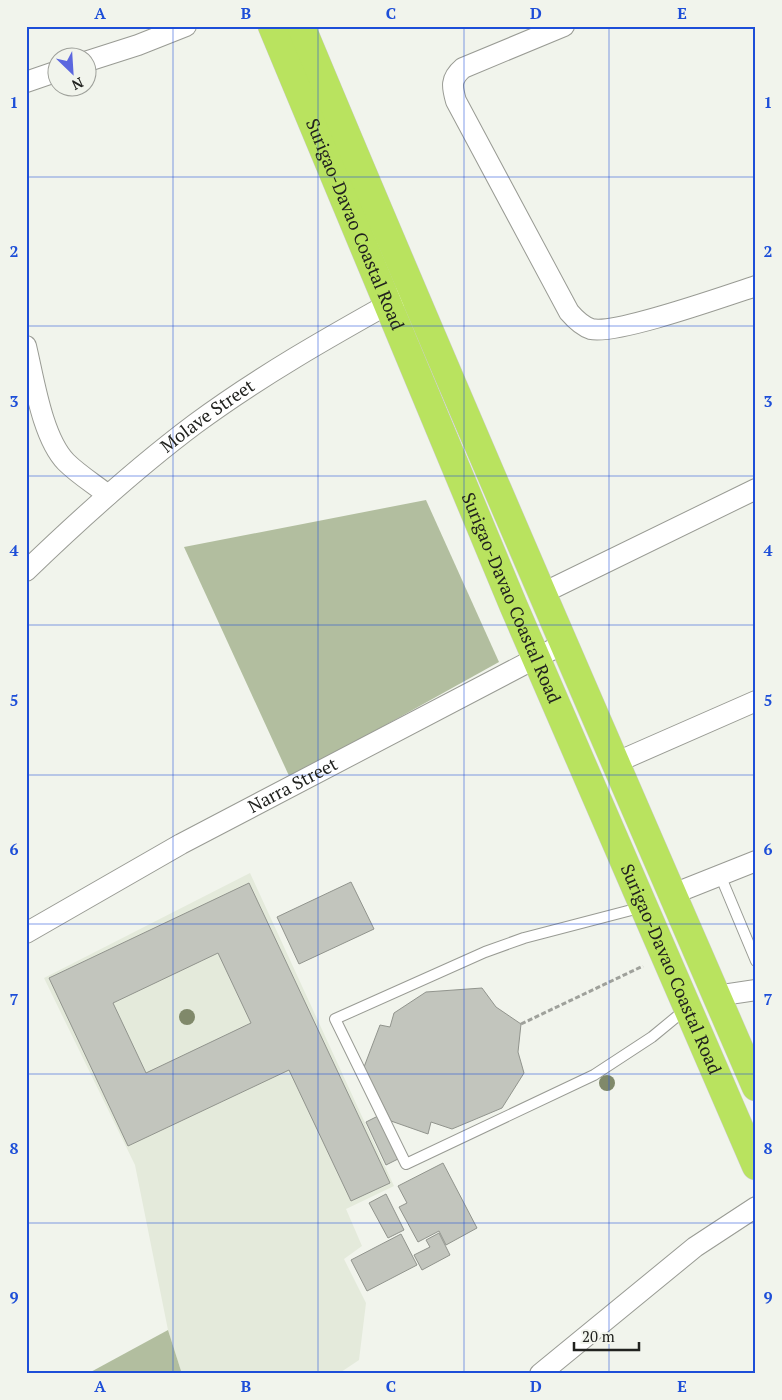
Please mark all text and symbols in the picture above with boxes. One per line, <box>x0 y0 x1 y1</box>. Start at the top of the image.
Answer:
text: A <box>94 2 106 24</box>
text: B <box>241 2 251 24</box>
text: C <box>386 2 396 24</box>
text: D <box>530 2 542 24</box>
text: E <box>677 2 687 24</box>
north arrow <box>48 48 98 98</box>
text: N <box>69 73 87 95</box>
text: 1 <box>9 91 19 113</box>
text: 1 <box>763 91 773 113</box>
street label: Surigao-Davao Coastal Road <box>301 115 410 333</box>
text: 2 <box>9 240 19 262</box>
text: 2 <box>763 240 773 262</box>
street label: Molave Street <box>155 373 259 457</box>
text: 3 <box>9 390 19 412</box>
text: 3 <box>763 390 773 412</box>
street label: Surigao-Davao Coastal Road <box>457 489 567 707</box>
text: 4 <box>9 539 19 561</box>
text: 4 <box>763 539 773 561</box>
text: 5 <box>9 689 19 711</box>
text: 5 <box>763 689 773 711</box>
street label: Narra Street <box>244 751 342 818</box>
text: 6 <box>9 838 19 860</box>
text: 6 <box>763 838 773 860</box>
street label: Surigao-Davao Coastal Road <box>616 860 728 1078</box>
text: 7 <box>9 988 19 1010</box>
text: 7 <box>763 988 773 1010</box>
text: 8 <box>9 1137 19 1159</box>
text: 8 <box>763 1137 773 1159</box>
text: 9 <box>9 1286 19 1308</box>
text: 9 <box>763 1286 773 1308</box>
scale bar <box>574 1320 640 1352</box>
text: 20 m <box>582 1326 615 1346</box>
text: A <box>94 1375 106 1397</box>
text: B <box>241 1375 251 1397</box>
text: C <box>386 1375 396 1397</box>
text: D <box>530 1375 542 1397</box>
text: E <box>677 1375 687 1397</box>

